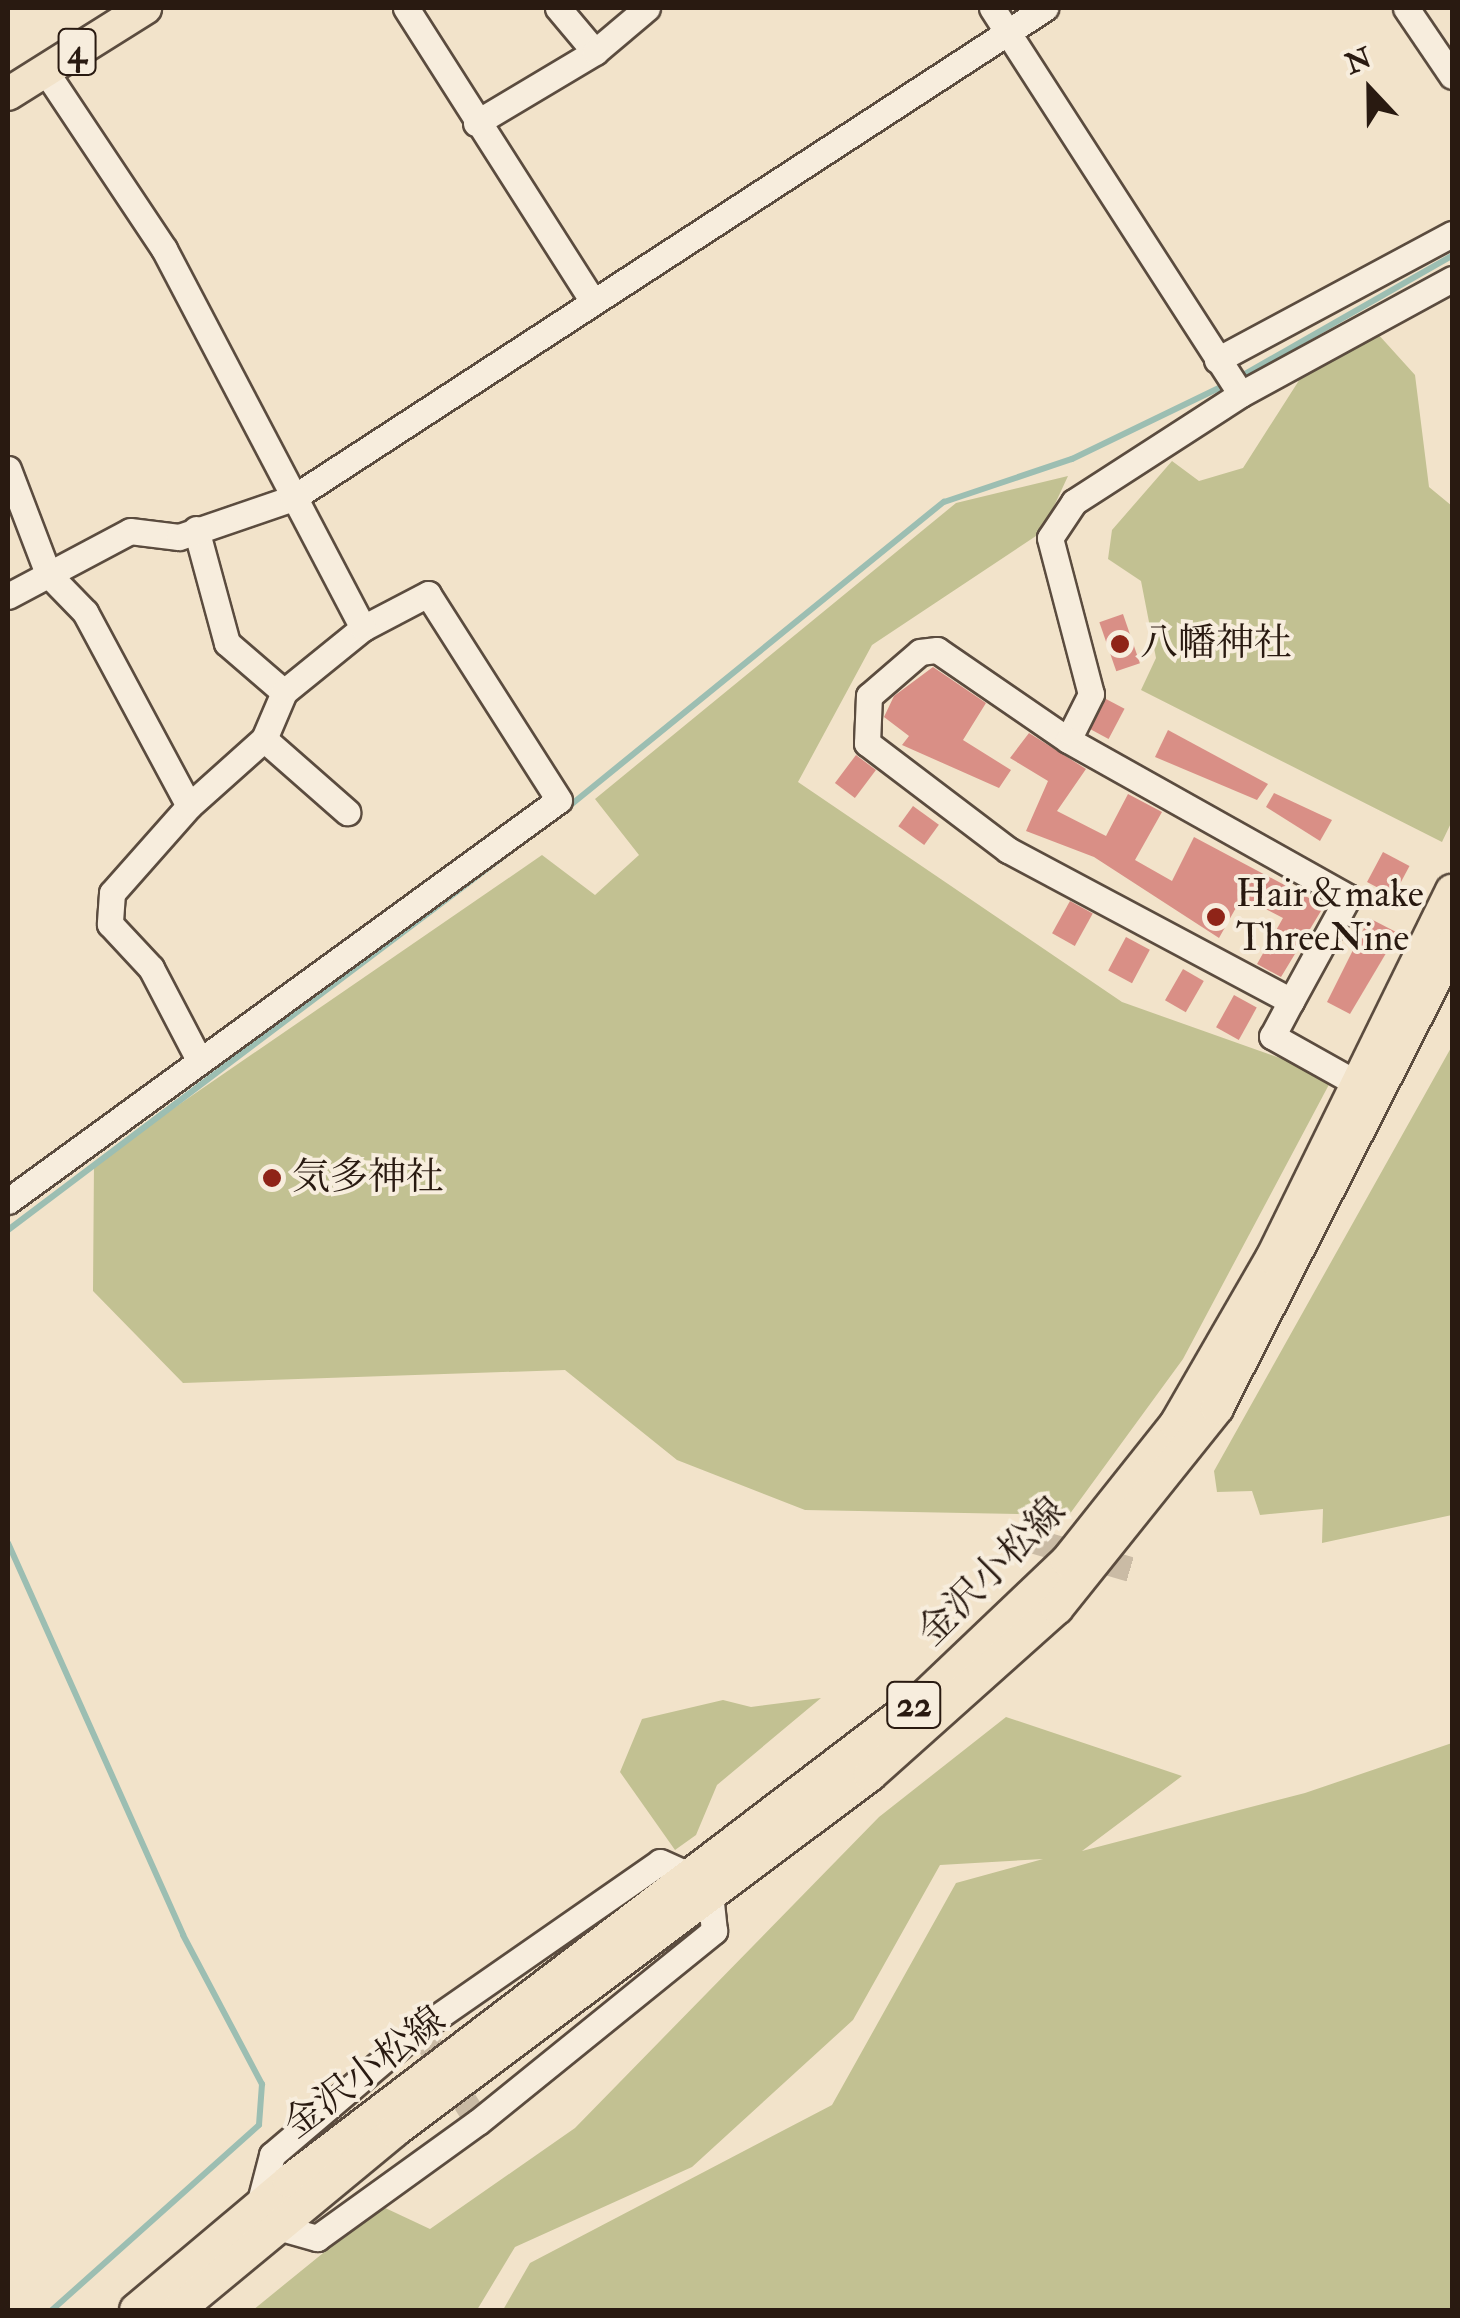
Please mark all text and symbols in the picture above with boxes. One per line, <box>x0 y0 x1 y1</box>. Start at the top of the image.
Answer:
road number: 4 <box>57 22 97 82</box>
north arrow <box>1320 40 1420 140</box>
text: N <box>1340 41 1377 83</box>
place label: 八幡神社 <box>1140 621 1292 667</box>
marker: 八幡神社 <box>1109 633 1131 655</box>
place label: Hair＆make ThreeNine <box>1236 872 1424 962</box>
marker: Hair＆make ThreeNine <box>1205 906 1227 928</box>
place label: 気多神社 <box>292 1155 444 1201</box>
marker: 気多神社 <box>261 1167 283 1189</box>
street label: 金沢小松線 <box>909 1489 1075 1655</box>
road number: 22 <box>884 1675 944 1735</box>
street label: 金沢小松線 <box>275 1998 455 2148</box>

